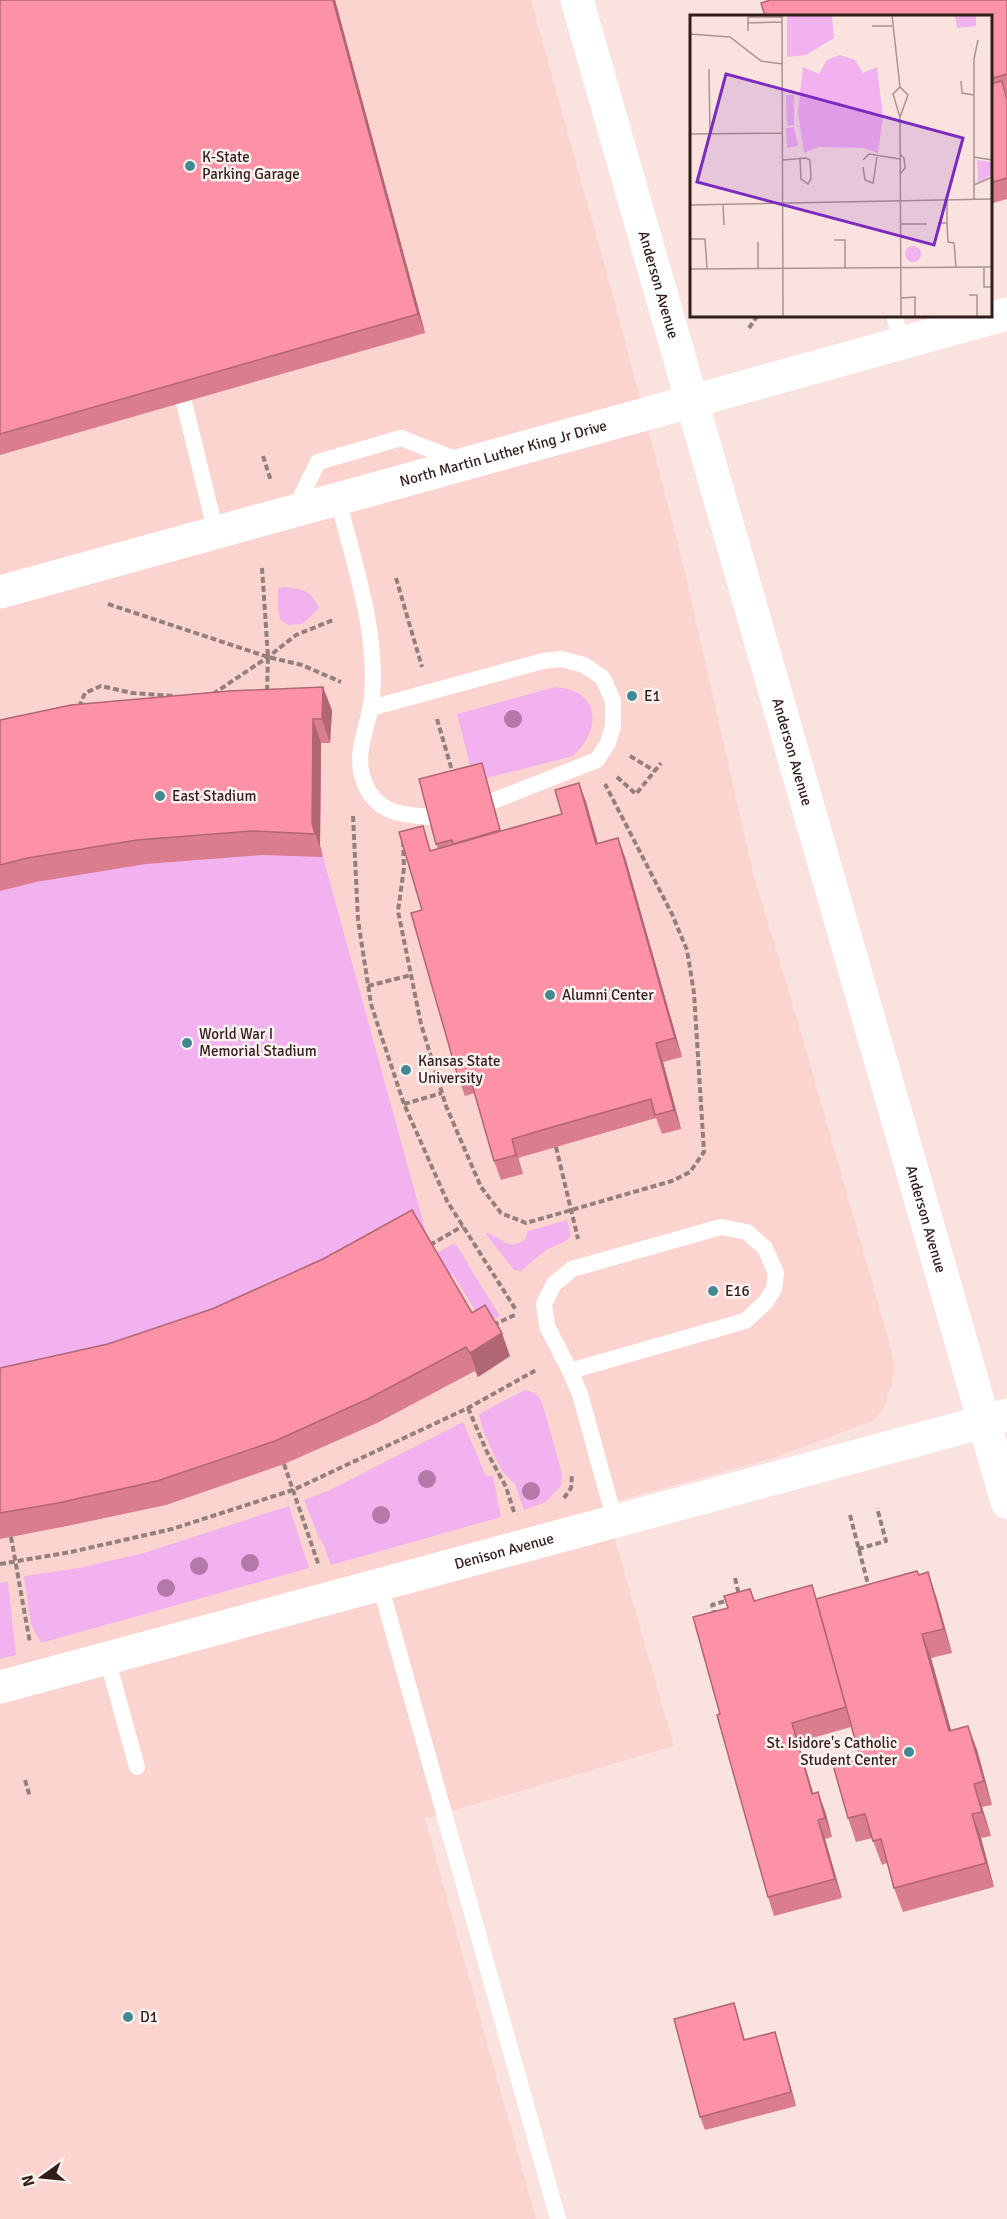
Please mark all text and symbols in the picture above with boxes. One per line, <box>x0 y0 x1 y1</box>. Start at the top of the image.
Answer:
inset map <box>690 15 992 316</box>
place label: K-State Parking Garage <box>202 148 300 183</box>
marker: K-State Parking Garage <box>183 159 197 173</box>
street label: Anderson Avenue <box>635 229 682 340</box>
street label: North Martin Luther King Jr Drive <box>398 416 609 490</box>
place label: E1 <box>644 687 661 705</box>
marker: E1 <box>625 689 639 703</box>
street label: Anderson Avenue <box>768 696 816 808</box>
place label: East Stadium <box>172 787 256 805</box>
marker: East Stadium <box>153 789 167 803</box>
place label: Alumni Center <box>562 986 654 1004</box>
marker: Alumni Center <box>543 988 557 1002</box>
place label: World War I Memorial Stadium <box>199 1025 317 1060</box>
marker: World War I Memorial Stadium <box>180 1036 194 1050</box>
place label: Kansas State University <box>418 1052 500 1087</box>
marker: Kansas State University <box>399 1063 413 1077</box>
street label: Anderson Avenue <box>902 1163 950 1275</box>
place label: E16 <box>725 1282 750 1300</box>
marker: E16 <box>706 1284 720 1298</box>
street label: Denison Avenue <box>452 1529 556 1573</box>
place label: St. Isidore's Catholic Student Center <box>767 1734 897 1769</box>
marker: St. Isidore's Catholic Student Center <box>902 1745 916 1759</box>
place label: D1 <box>140 2008 158 2026</box>
marker: D1 <box>121 2010 135 2024</box>
north arrow <box>12 2147 72 2207</box>
text: N <box>17 2173 40 2189</box>

